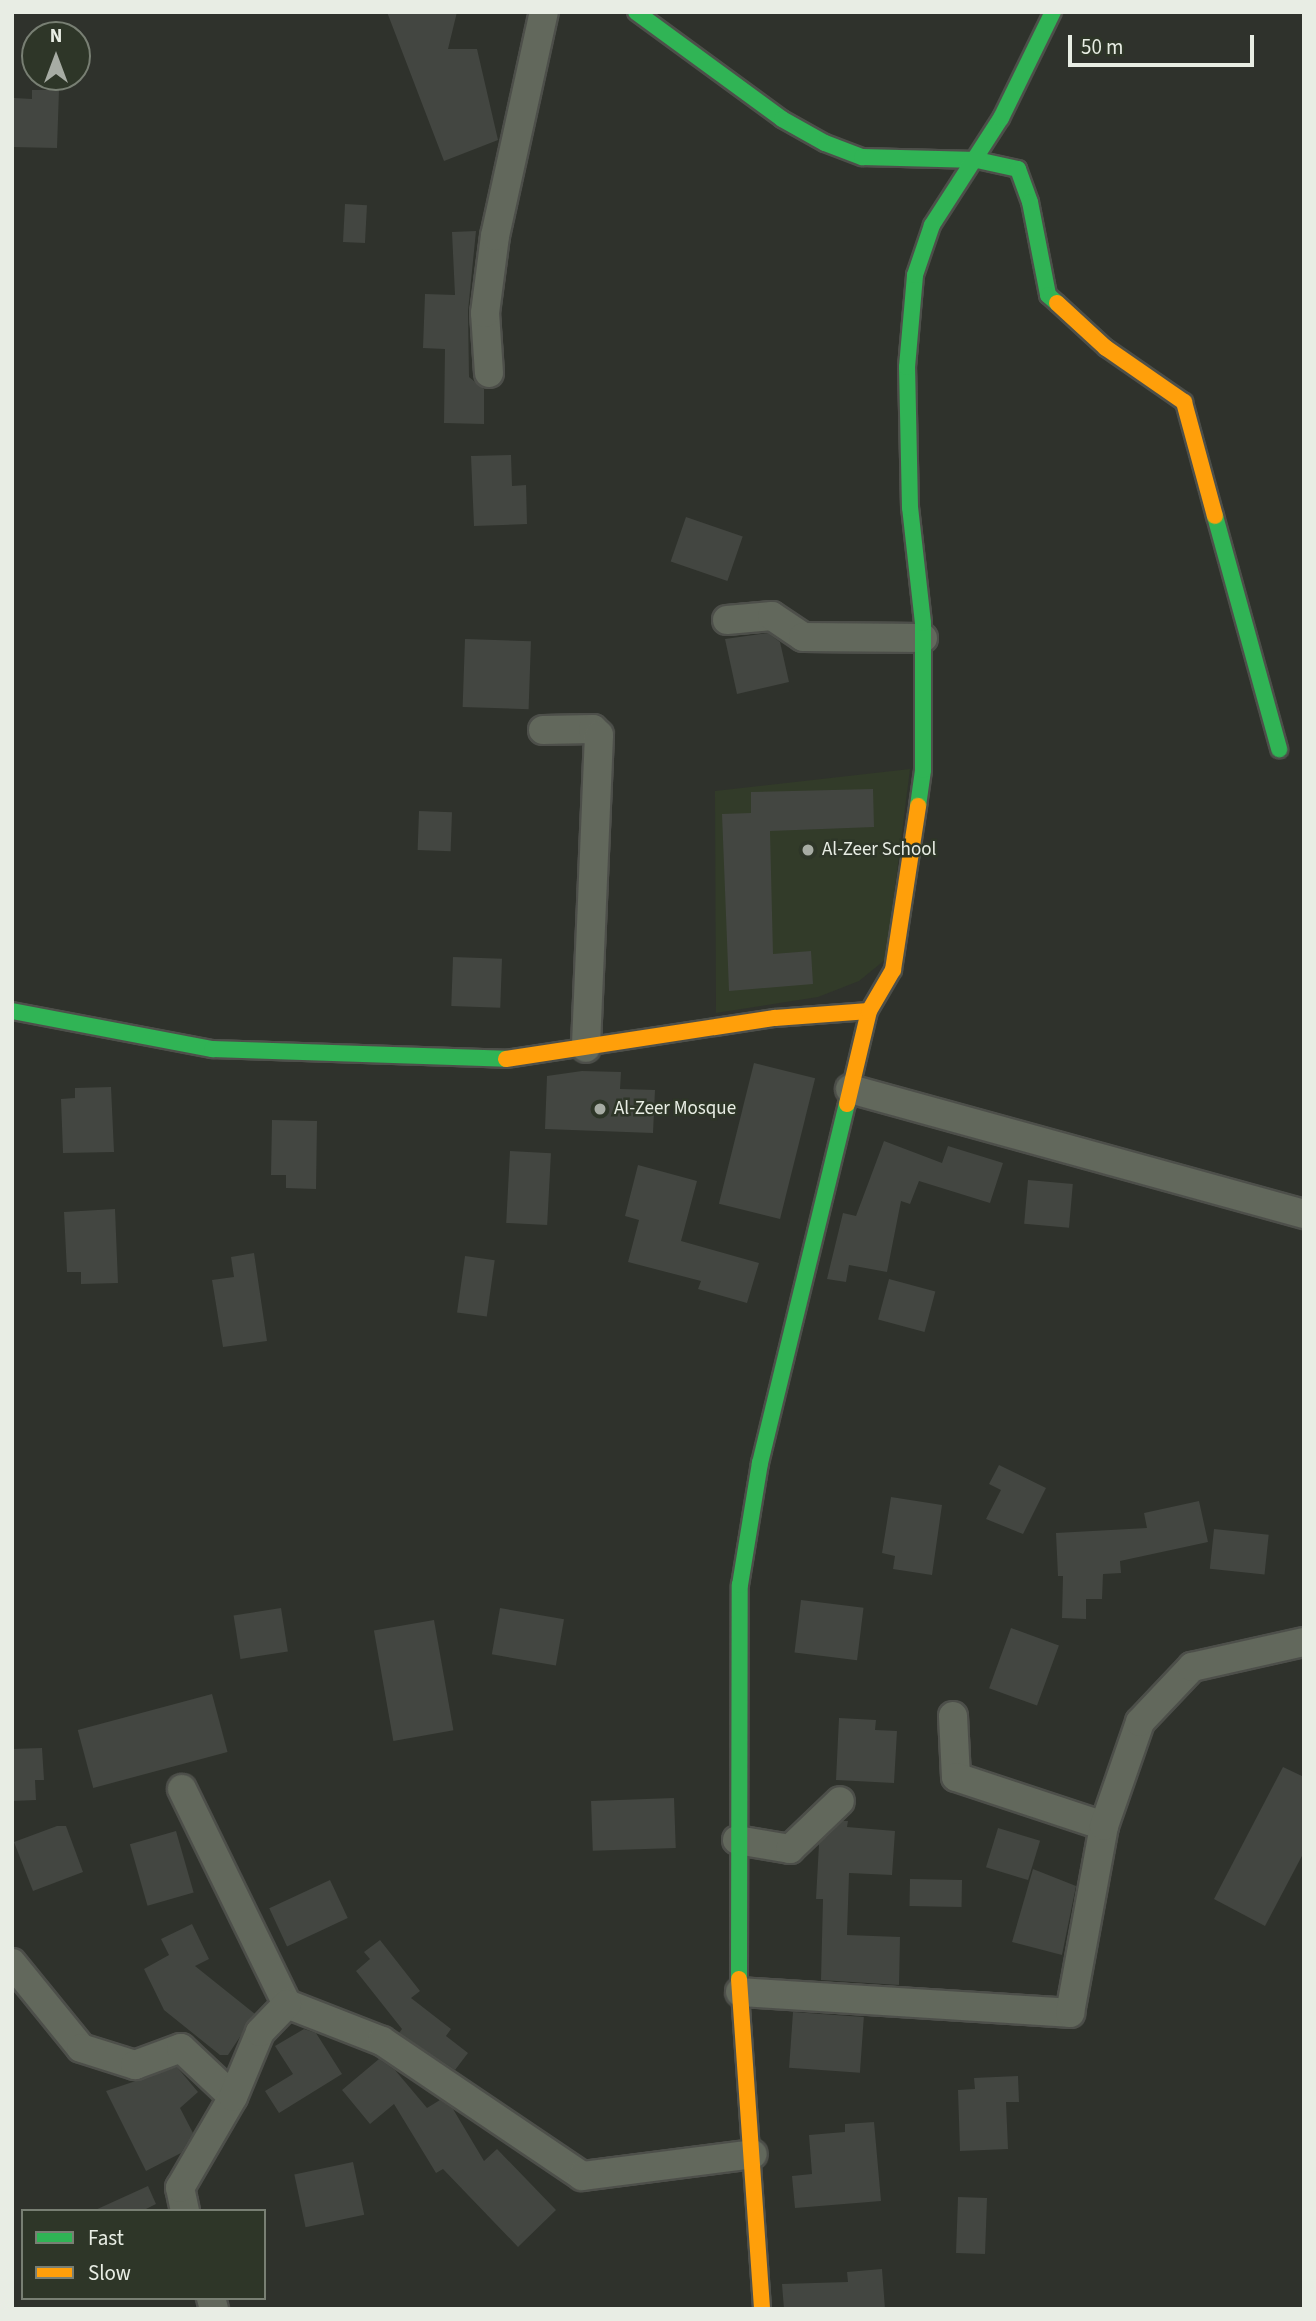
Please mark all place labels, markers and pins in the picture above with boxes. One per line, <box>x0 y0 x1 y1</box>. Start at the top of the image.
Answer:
place label: Al-Zeer School <box>822 839 936 861</box>
marker: Al-Zeer School <box>800 842 816 858</box>
place label: Al-Zeer Mosque <box>614 1098 736 1120</box>
marker: Al-Zeer Mosque <box>592 1101 608 1117</box>

